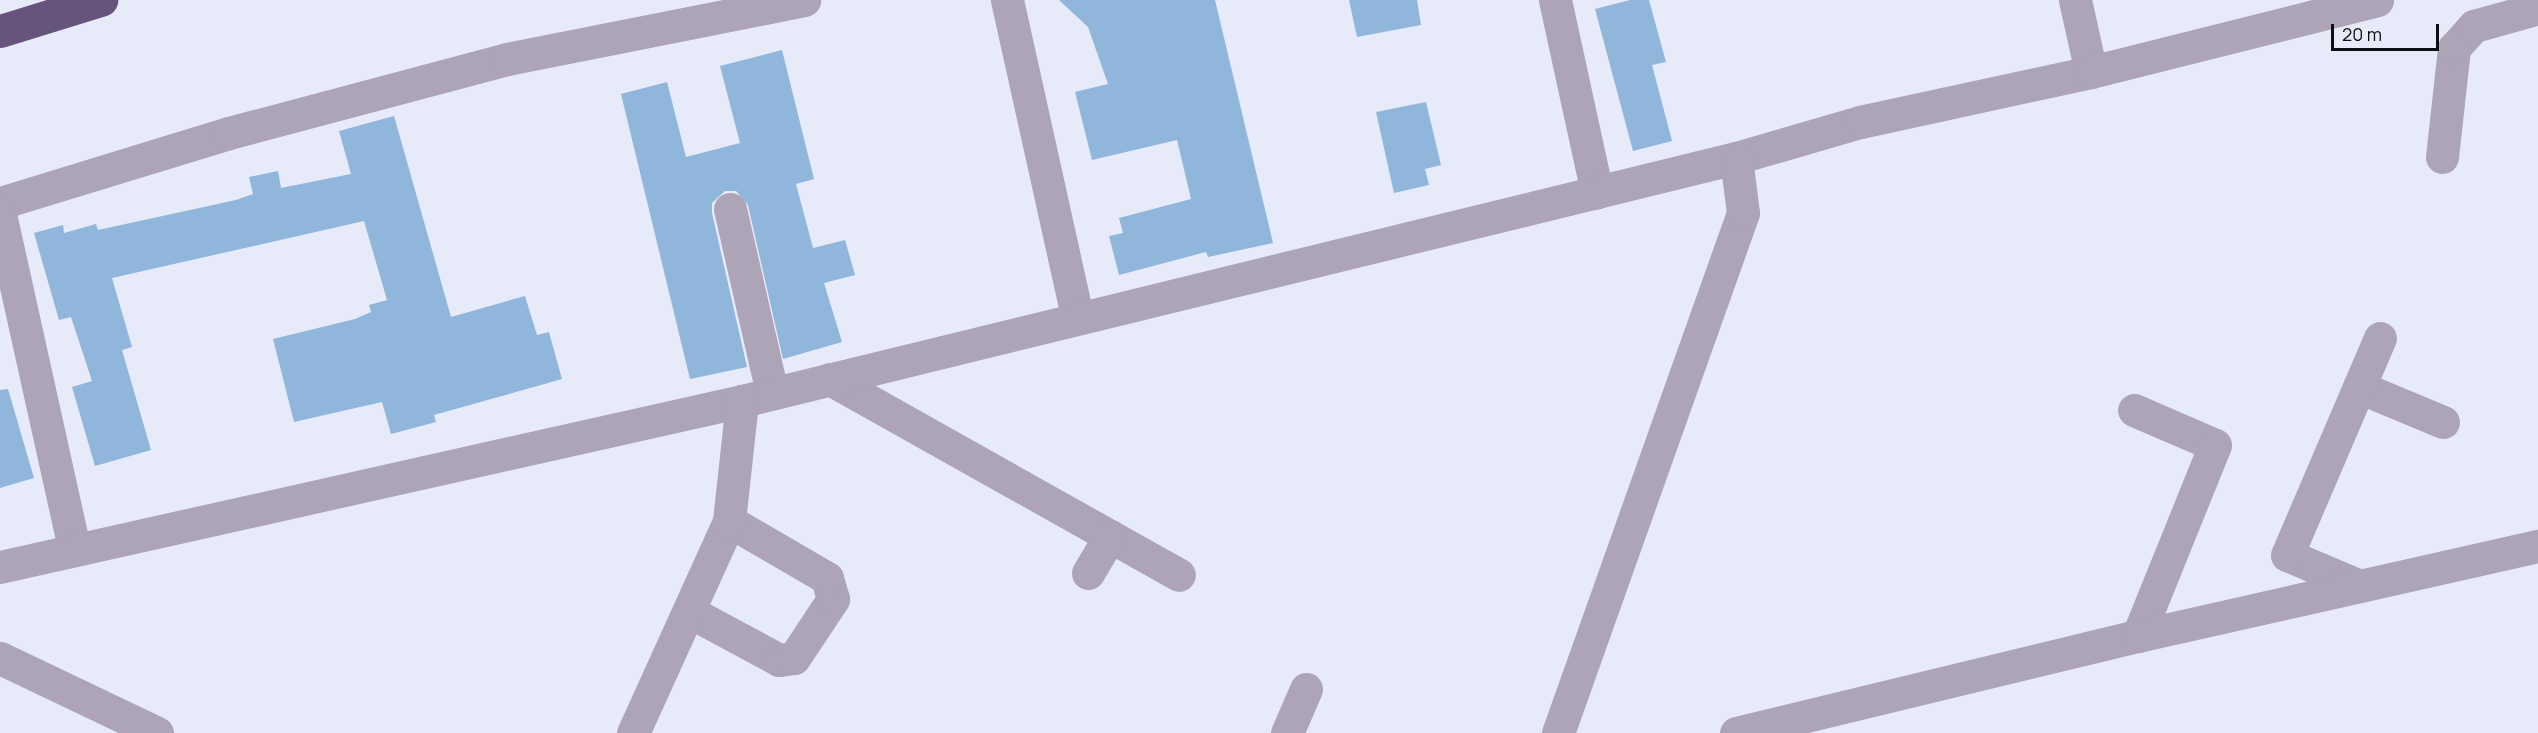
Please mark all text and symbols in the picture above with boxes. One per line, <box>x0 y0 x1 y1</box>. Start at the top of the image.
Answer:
scale bar <box>2334 12 2442 50</box>
text: 20 m <box>2342 22 2382 46</box>

